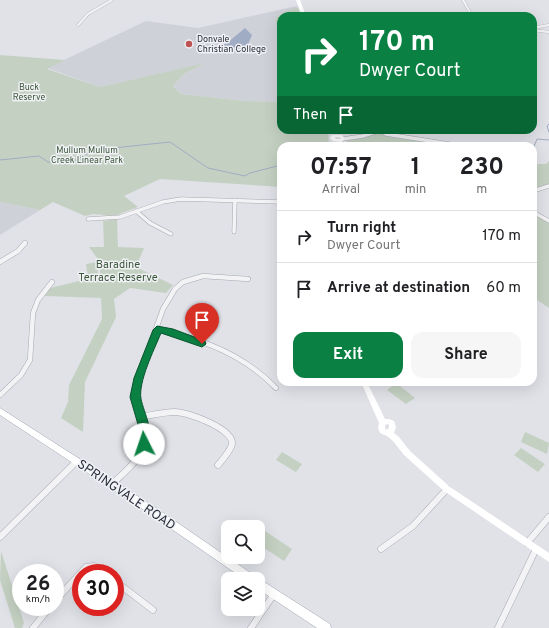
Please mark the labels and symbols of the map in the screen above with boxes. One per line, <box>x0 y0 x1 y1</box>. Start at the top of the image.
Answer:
place label: Donvale Christian College <box>197 34 266 55</box>
marker: Donvale Christian College <box>184 39 194 49</box>
park label: Buck Reserve <box>13 82 45 103</box>
park label: Mullum Mullum Creek Linear Park <box>51 145 123 166</box>
park label: Baradine Terrace Reserve <box>78 258 158 285</box>
pin <box>185 303 219 344</box>
position arrow <box>123 423 165 465</box>
street label: SPRINGVALE ROAD <box>74 457 178 534</box>
speed limit sign: 30 <box>72 564 124 616</box>

